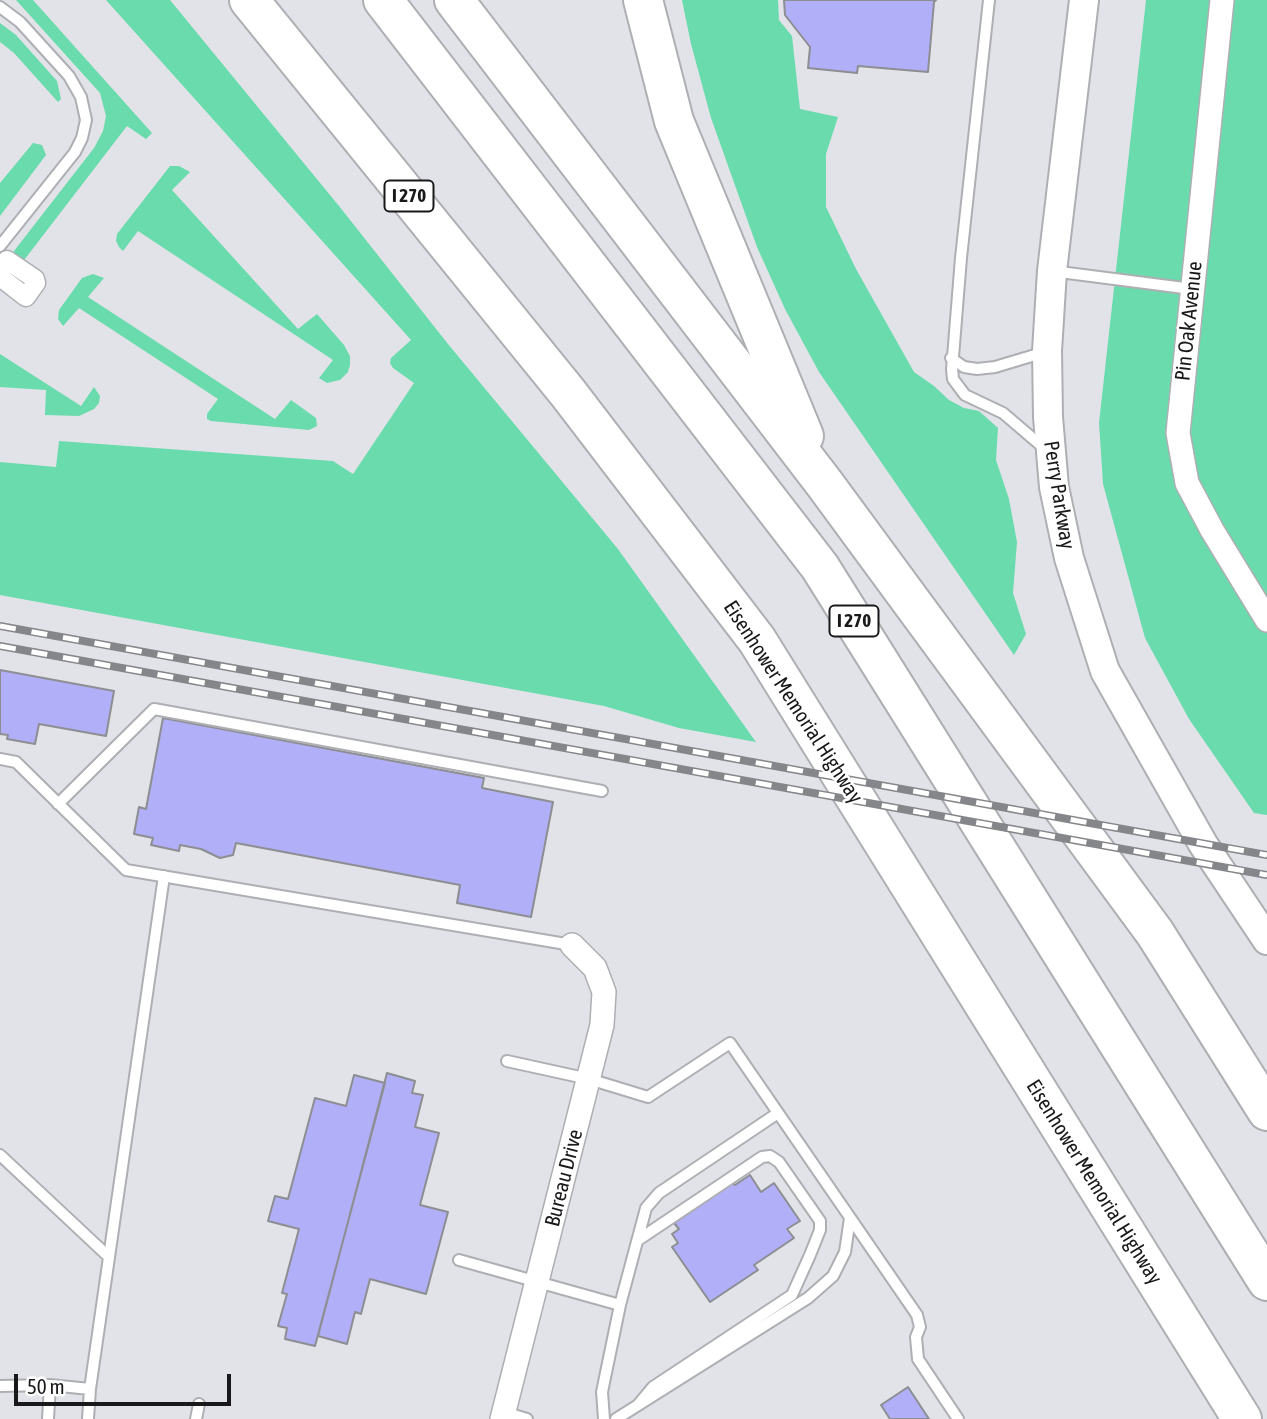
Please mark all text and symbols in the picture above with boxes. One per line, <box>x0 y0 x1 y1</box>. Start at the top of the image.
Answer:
road number: I 270 <box>384 180 434 212</box>
street label: Pin Oak Avenue <box>1170 260 1208 382</box>
street label: Perry Parkway <box>1038 439 1080 551</box>
street label: Eisenhower Memorial Highway <box>718 596 868 808</box>
road number: I 270 <box>830 606 878 636</box>
street label: Eisenhower Memorial Highway <box>1021 1075 1167 1289</box>
street label: Bureau Drive <box>540 1127 588 1229</box>
scale bar <box>18 1360 234 1404</box>
text: 50 m <box>27 1374 65 1398</box>

